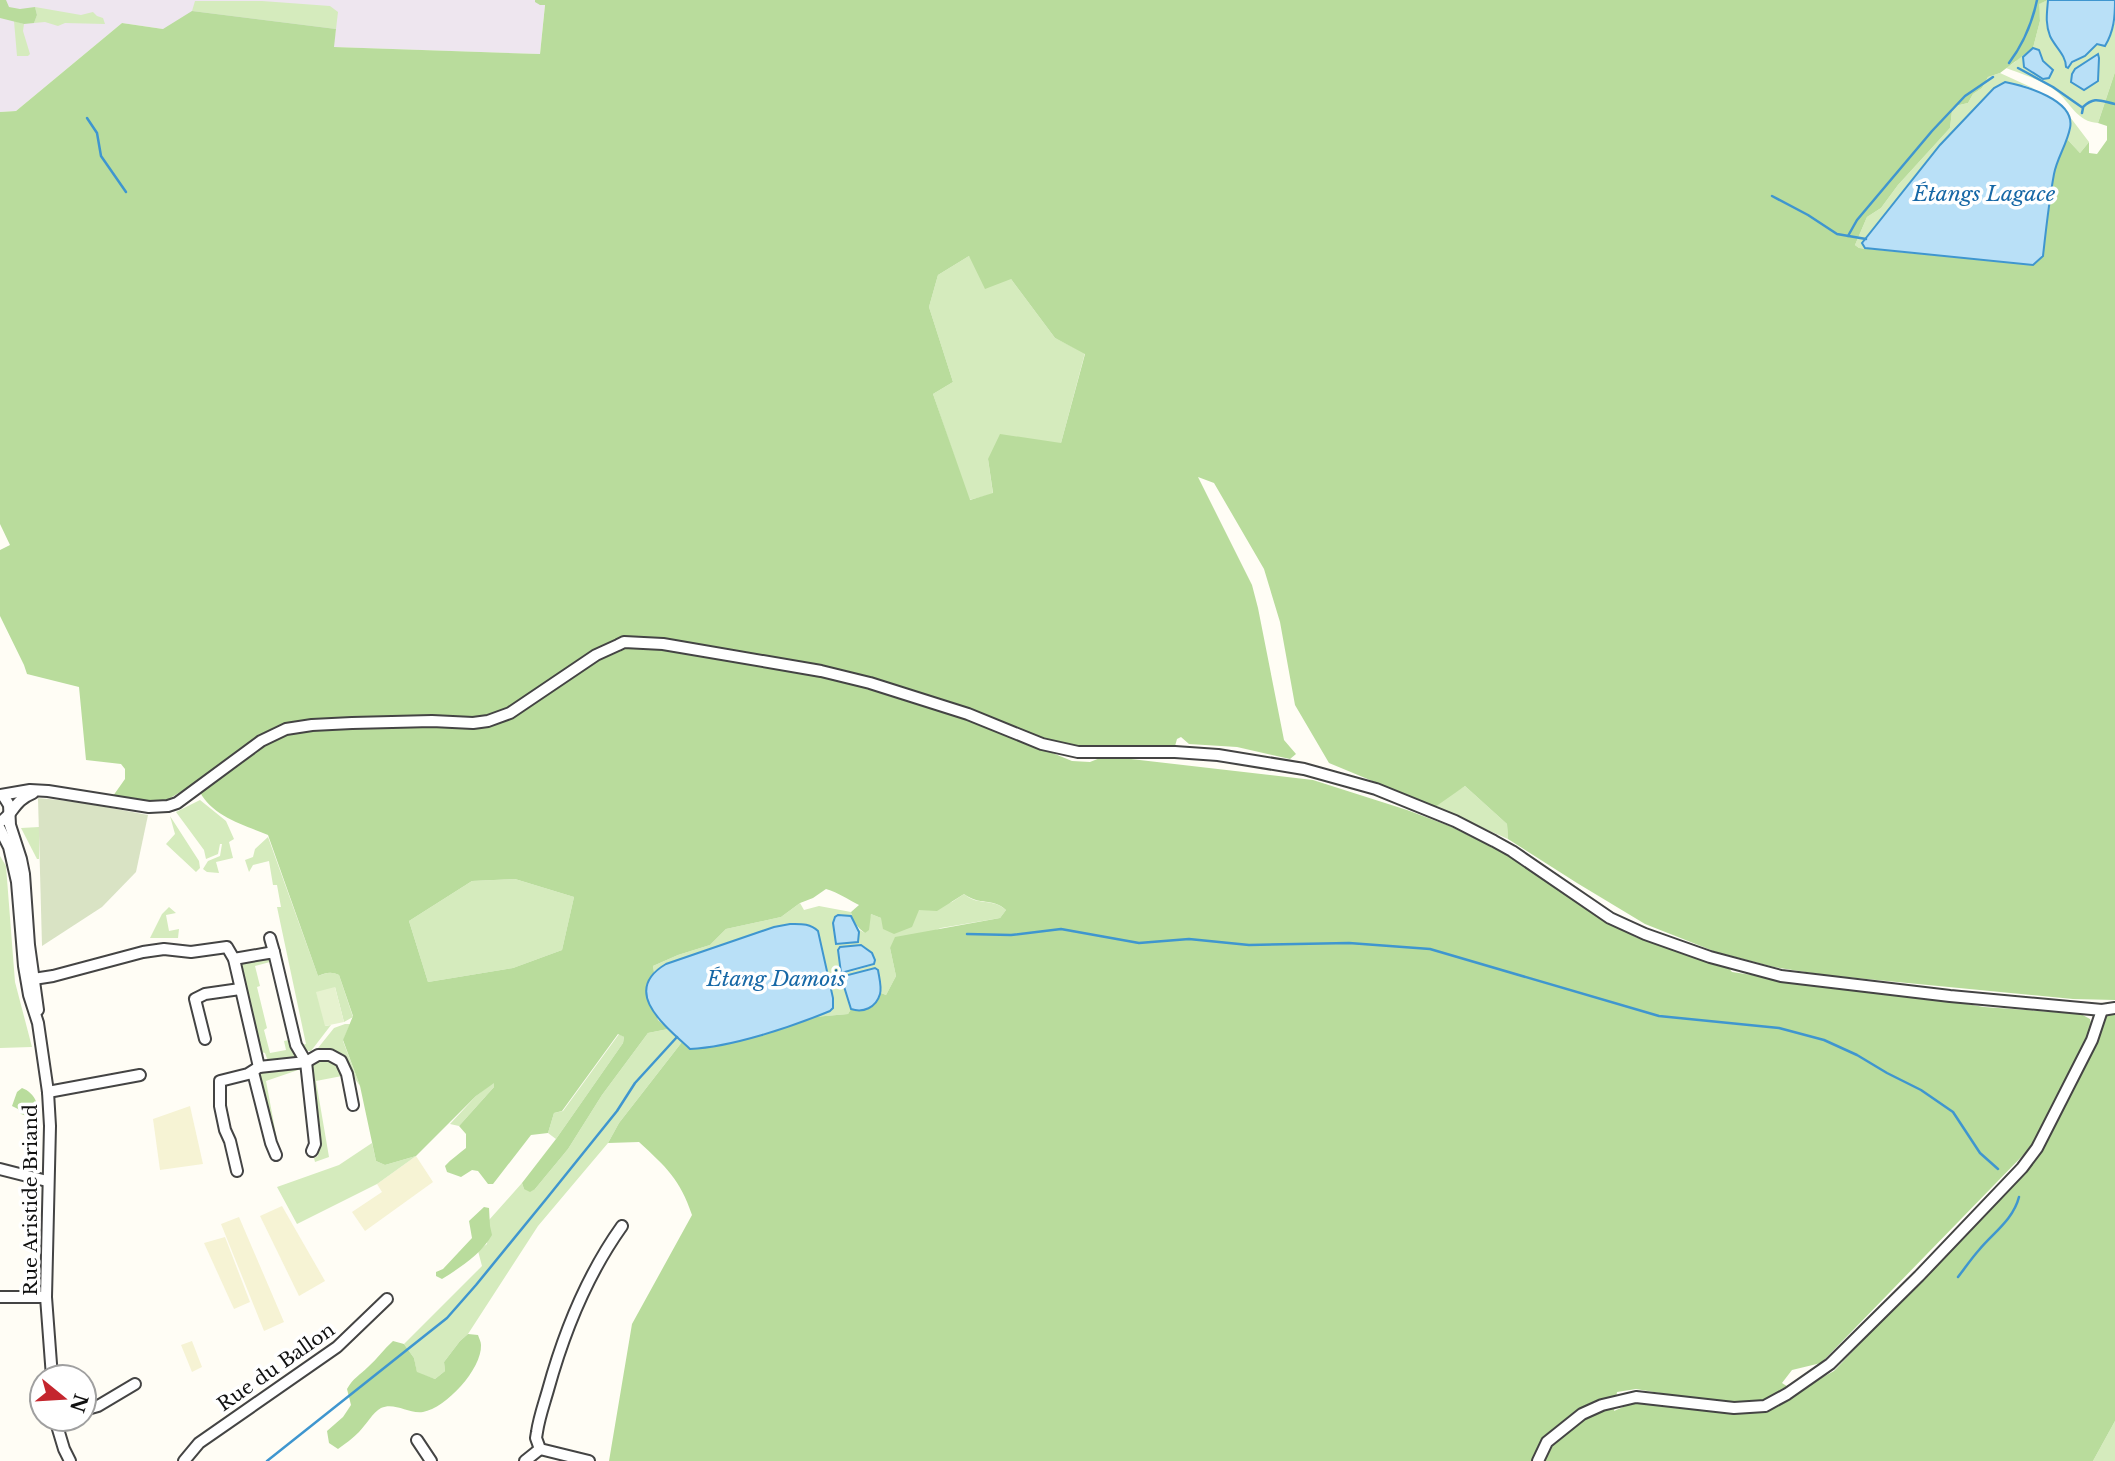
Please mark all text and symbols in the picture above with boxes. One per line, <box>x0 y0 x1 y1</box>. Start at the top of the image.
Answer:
water label: Étangs Lagace <box>1912 181 2056 207</box>
water label: Étang Damois <box>705 966 846 992</box>
street label: Rue Aristide Briand <box>19 1104 42 1296</box>
street label: Rue du Ballon <box>213 1318 339 1416</box>
north arrow <box>28 1363 98 1433</box>
text: N <box>65 1391 92 1415</box>

